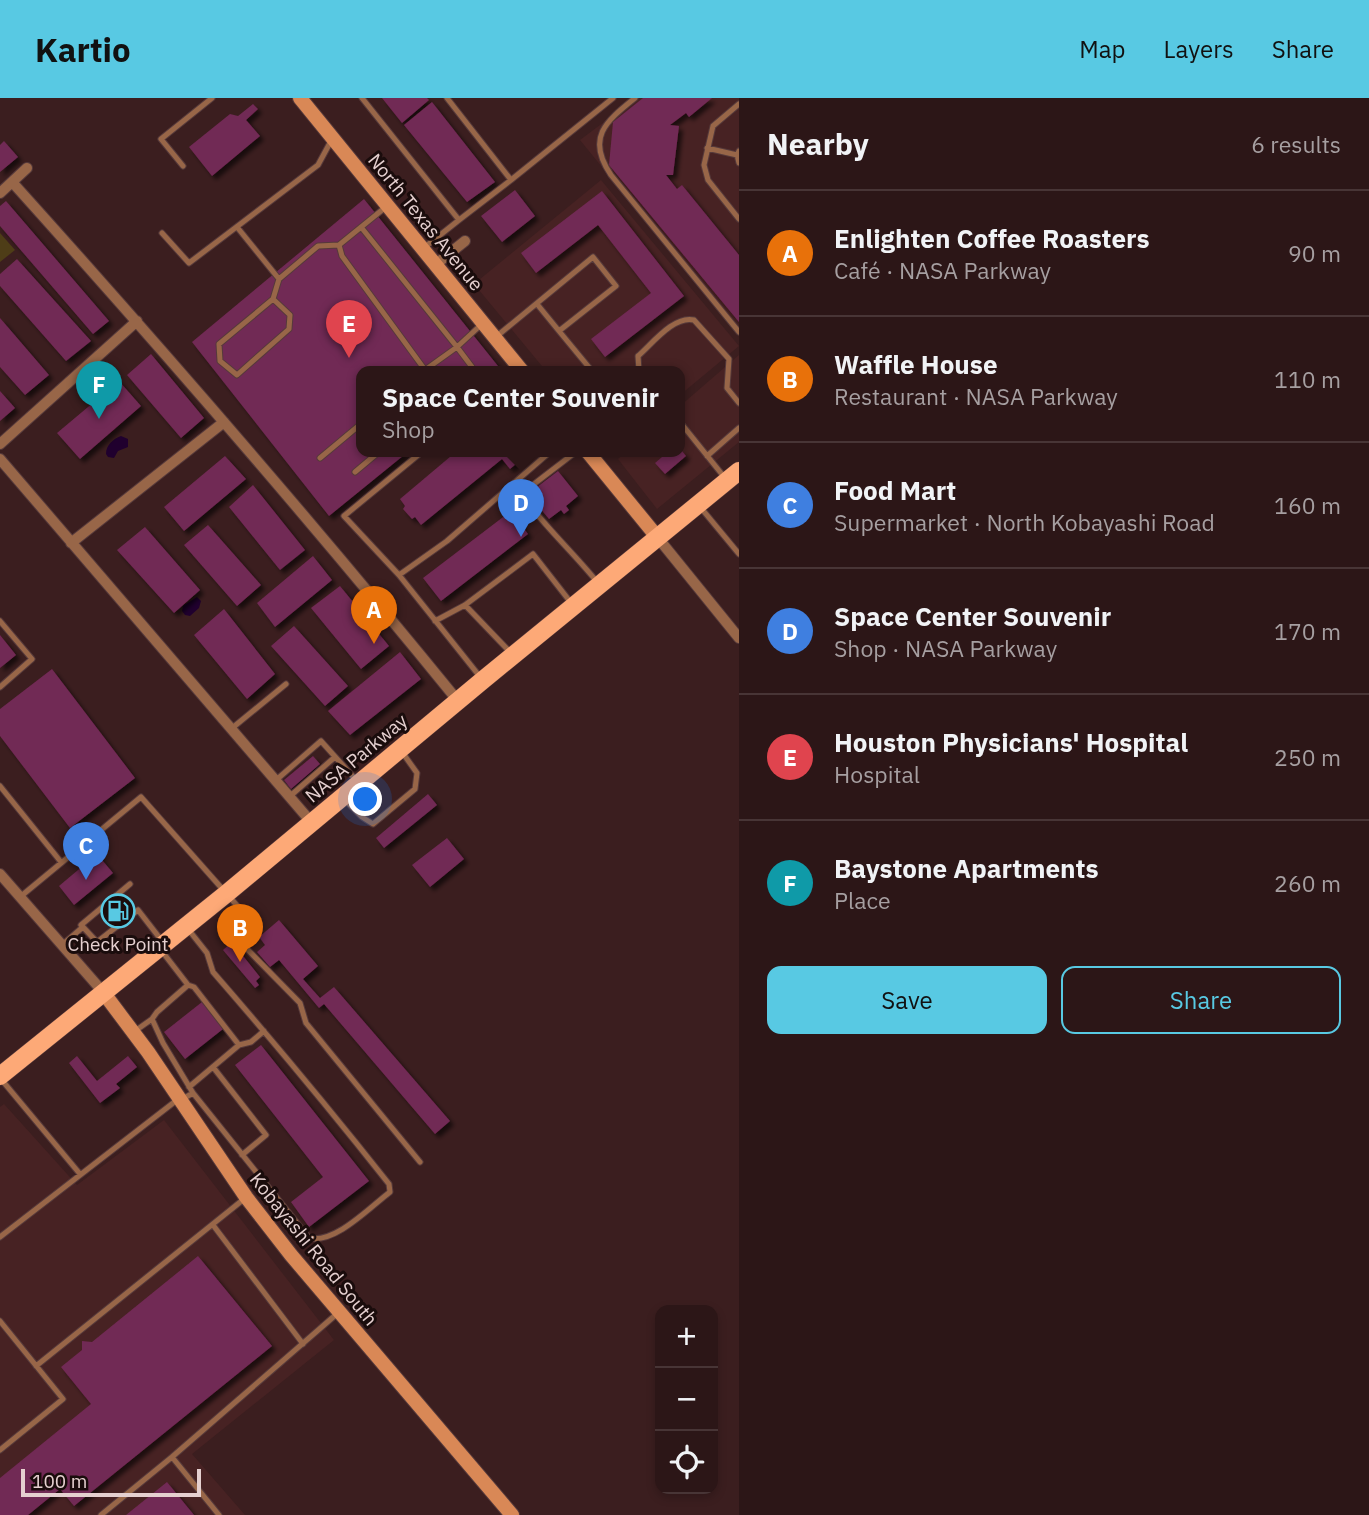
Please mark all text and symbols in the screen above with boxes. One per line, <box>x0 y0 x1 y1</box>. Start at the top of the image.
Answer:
text: Kartio <box>35 28 131 71</box>
text: Map <box>1079 33 1126 65</box>
text: Layers <box>1164 33 1234 65</box>
text: Share <box>1272 33 1334 65</box>
text: Nearby <box>767 124 869 163</box>
text: 6 results <box>1251 129 1341 159</box>
street label: North Texas Avenue <box>363 148 489 296</box>
text: Enlighten Coffee Roasters <box>834 221 1150 255</box>
text: A <box>782 238 798 268</box>
text: 90 m <box>1288 238 1341 268</box>
text: Café · NASA Parkway <box>834 255 1051 285</box>
pin: E <box>326 300 372 358</box>
text: Waffle House <box>834 347 998 381</box>
pin: F <box>76 361 122 419</box>
text: B <box>782 364 798 394</box>
text: 110 m <box>1274 364 1341 394</box>
popup <box>356 366 685 457</box>
text: Space Center Souvenir <box>382 380 659 414</box>
text: Restaurant · NASA Parkway <box>834 381 1118 411</box>
text: Shop <box>382 414 435 444</box>
text: Food Mart <box>834 473 956 507</box>
pin: D <box>498 479 544 537</box>
text: C <box>783 490 797 520</box>
text: 160 m <box>1274 490 1341 520</box>
text: Supermarket · North Kobayashi Road <box>834 507 1215 537</box>
pin: A <box>351 586 397 644</box>
text: Space Center Souvenir <box>834 599 1111 633</box>
text: D <box>782 616 798 646</box>
text: 170 m <box>1274 616 1341 646</box>
text: Shop · NASA Parkway <box>834 633 1057 663</box>
street label: NASA Parkway <box>300 708 412 808</box>
text: Houston Physicians' Hospital <box>834 725 1188 759</box>
text: E <box>783 742 797 772</box>
text: 250 m <box>1274 742 1341 772</box>
text: Hospital <box>834 759 920 789</box>
your location <box>348 782 382 816</box>
pin: C <box>63 822 109 880</box>
text: Baystone Apartments <box>834 851 1099 885</box>
text: F <box>783 868 797 898</box>
text: 260 m <box>1274 868 1341 898</box>
text: Place <box>834 885 891 915</box>
fuel station icon: Check Point <box>99 892 137 930</box>
pin: B <box>217 904 263 962</box>
place label: Check Point <box>67 932 169 956</box>
button: Save <box>767 966 1047 1034</box>
button: Share <box>1061 966 1341 1034</box>
street label: Kobayashi Road South <box>245 1168 383 1330</box>
map controls <box>655 1305 718 1494</box>
button: + <box>655 1305 718 1368</box>
button: − <box>655 1368 718 1431</box>
button: locate <box>655 1431 718 1494</box>
scale bar <box>21 1466 201 1498</box>
text: 100 m <box>32 1469 87 1493</box>

